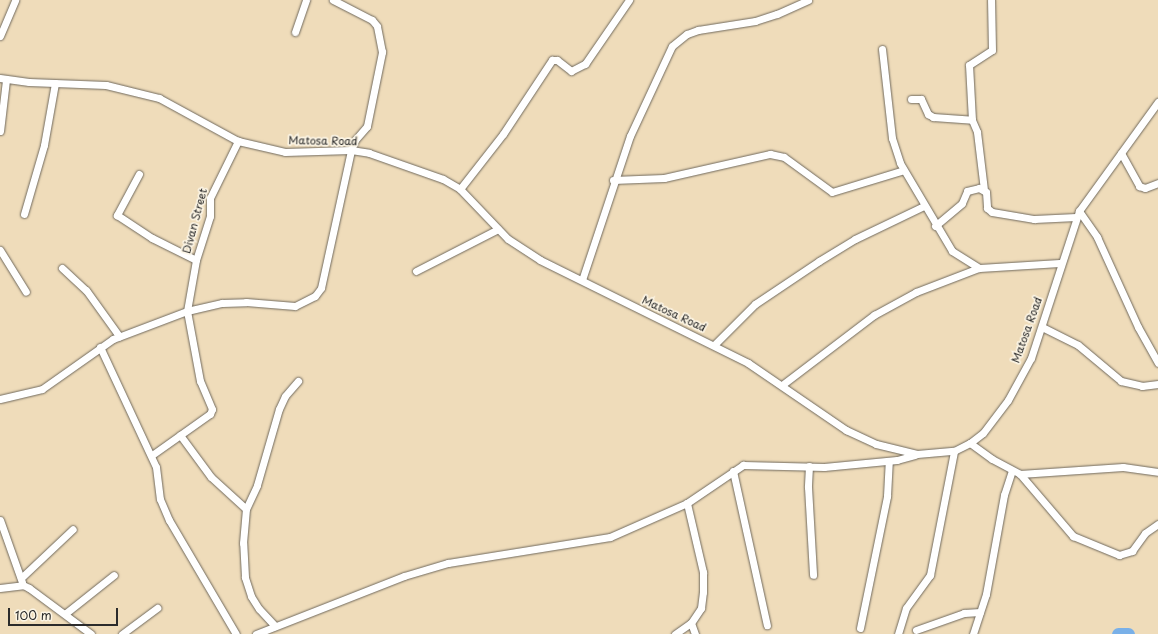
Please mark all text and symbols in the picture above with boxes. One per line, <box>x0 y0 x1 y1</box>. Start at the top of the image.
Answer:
street label: Matosa Road <box>288 134 358 148</box>
street label: Divan Street <box>180 187 210 255</box>
street label: Matosa Road <box>640 293 708 335</box>
street label: Matosa Road <box>1009 295 1045 365</box>
scale bar <box>10 600 120 626</box>
text: 100 m <box>15 606 52 624</box>

